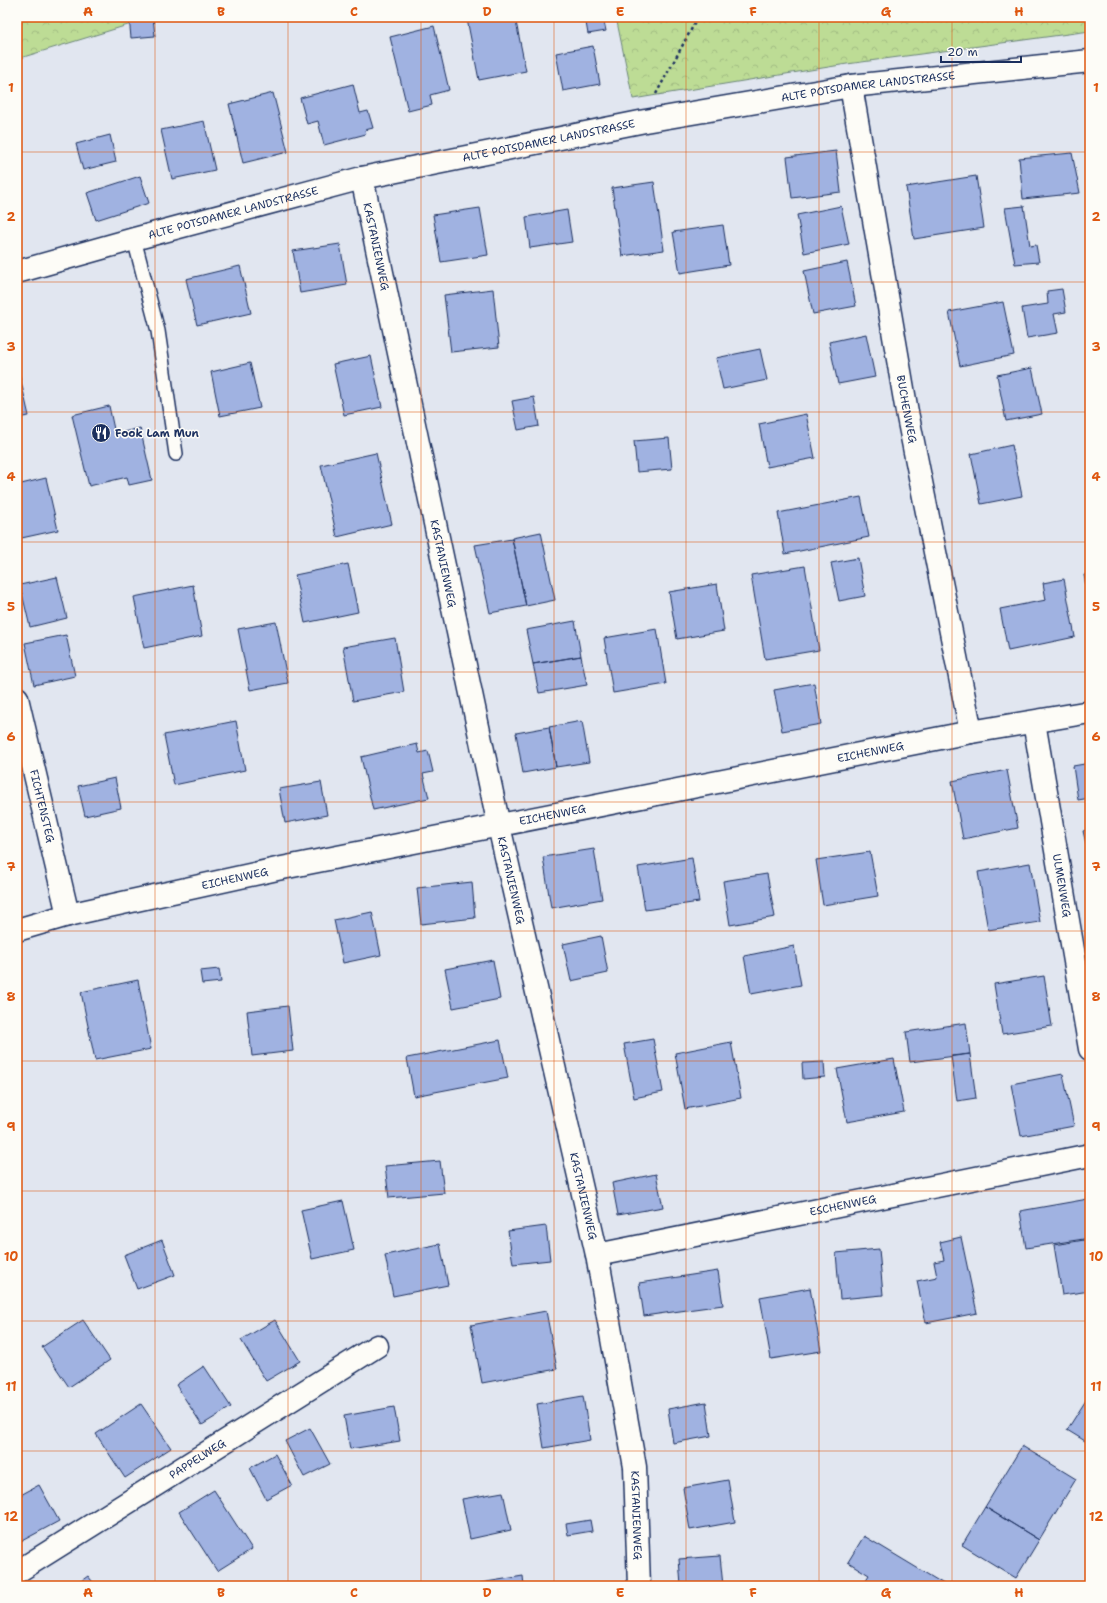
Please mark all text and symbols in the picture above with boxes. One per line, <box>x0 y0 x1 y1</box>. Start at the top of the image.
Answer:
text: A <box>83 3 93 20</box>
text: B <box>217 3 225 20</box>
text: C <box>350 3 358 20</box>
text: D <box>482 3 492 20</box>
text: E <box>616 3 625 20</box>
text: F <box>749 3 757 20</box>
text: G <box>881 3 892 20</box>
text: H <box>1014 3 1024 20</box>
scale bar <box>941 38 1021 64</box>
text: 20 m <box>947 44 978 60</box>
street label: ALTE POTSDAMER LANDSTRASSE <box>780 68 956 105</box>
text: 1 <box>8 79 14 96</box>
text: 1 <box>1093 79 1099 96</box>
street label: ALTE POTSDAMER LANDSTRASSE <box>461 116 636 165</box>
street label: ALTE POTSDAMER LANDSTRASSE <box>146 183 320 242</box>
street label: KASTANIENWEG <box>360 201 393 292</box>
text: 2 <box>6 208 16 225</box>
text: 2 <box>1091 208 1101 225</box>
text: 3 <box>6 338 16 355</box>
text: 3 <box>1091 338 1101 355</box>
street label: BUCHENWEG <box>893 374 921 445</box>
restaurant icon: Fook Lam Mun <box>90 422 112 444</box>
place label: Fook Lam Mun <box>115 426 200 441</box>
text: 4 <box>6 468 16 485</box>
text: 4 <box>1091 468 1101 485</box>
street label: KASTANIENWEG <box>427 518 460 609</box>
text: 5 <box>7 598 15 615</box>
text: 5 <box>1092 598 1100 615</box>
text: 6 <box>6 728 16 745</box>
text: 6 <box>1091 728 1101 745</box>
street label: EICHENWEG <box>836 738 906 766</box>
street label: FICHTENSTEG <box>27 768 58 845</box>
street label: EICHENWEG <box>518 801 588 829</box>
street label: KASTANIENWEG <box>494 835 529 926</box>
street label: ULMENWEG <box>1049 853 1075 919</box>
text: 7 <box>6 858 16 875</box>
text: 7 <box>1091 858 1101 875</box>
street label: EICHENWEG <box>200 864 270 893</box>
text: 8 <box>6 988 16 1005</box>
text: 8 <box>1091 988 1101 1005</box>
text: 9 <box>6 1118 16 1135</box>
text: 9 <box>1091 1118 1101 1135</box>
street label: KASTANIENWEG <box>566 1151 601 1242</box>
street label: ESCHENWEG <box>808 1191 878 1219</box>
text: 10 <box>4 1248 18 1265</box>
text: 10 <box>1089 1248 1103 1265</box>
text: 11 <box>5 1378 17 1395</box>
text: 11 <box>1090 1378 1102 1395</box>
street label: PAPPELWEG <box>166 1435 229 1482</box>
street label: KASTANIENWEG <box>628 1470 646 1561</box>
text: 12 <box>4 1508 18 1525</box>
text: 12 <box>1089 1508 1103 1525</box>
text: A <box>83 1584 93 1601</box>
text: B <box>217 1584 225 1601</box>
text: C <box>350 1584 358 1601</box>
text: D <box>482 1584 492 1601</box>
text: E <box>616 1584 625 1601</box>
text: F <box>749 1584 757 1601</box>
text: G <box>881 1584 892 1601</box>
text: H <box>1014 1584 1024 1601</box>

